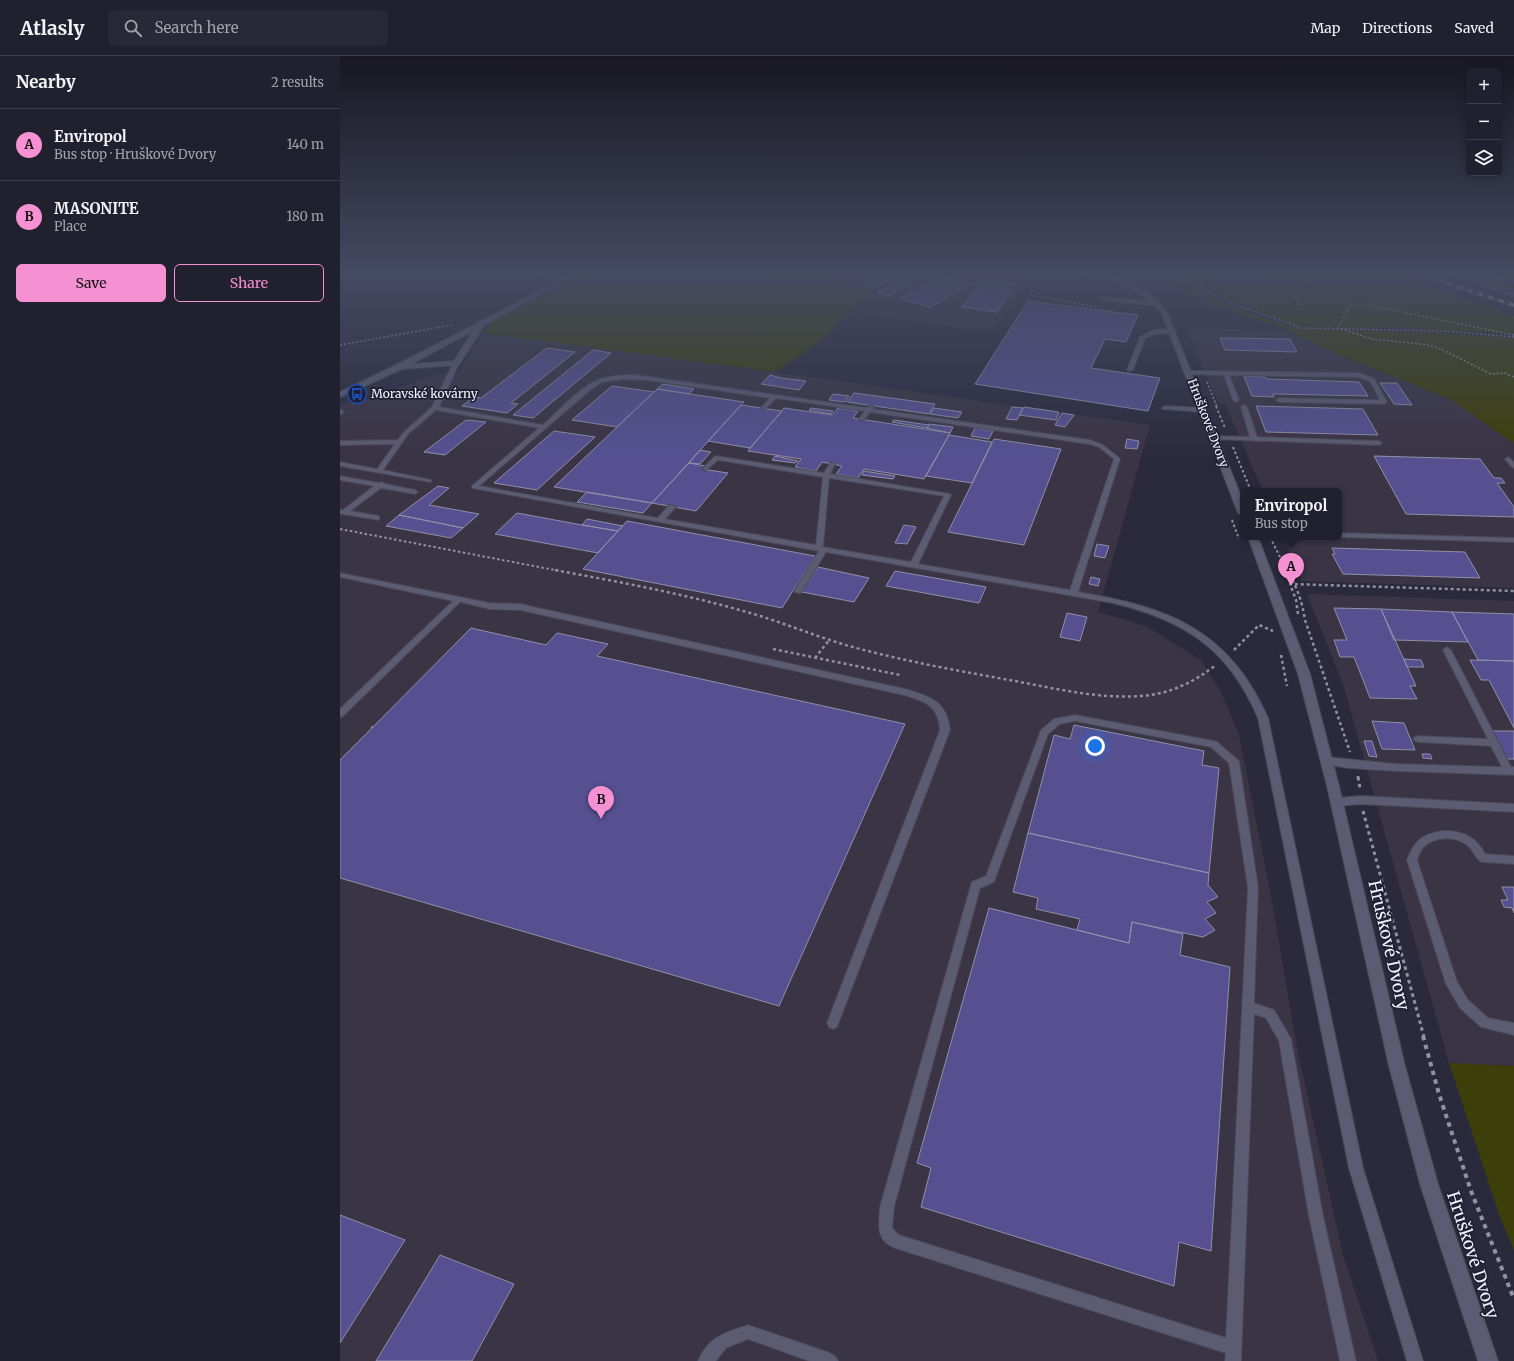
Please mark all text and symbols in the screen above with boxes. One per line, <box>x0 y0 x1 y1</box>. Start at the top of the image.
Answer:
search box <box>108 10 388 46</box>
text: Atlasly <box>20 16 84 40</box>
icon: search <box>122 17 144 39</box>
text: Search here <box>154 18 239 37</box>
text: Map <box>1310 19 1340 37</box>
text: Directions <box>1362 19 1432 37</box>
text: Saved <box>1454 19 1494 37</box>
map controls <box>1466 68 1502 176</box>
button: + <box>1466 68 1502 104</box>
text: Nearby <box>16 71 76 93</box>
text: 2 results <box>271 74 324 91</box>
button: − <box>1466 104 1502 140</box>
text: Enviropol <box>54 127 127 146</box>
text: A <box>24 136 34 153</box>
text: 140 m <box>287 136 324 153</box>
button: layers <box>1466 140 1502 176</box>
text: Bus stop · Hruškové Dvory <box>54 146 216 163</box>
text: MASONITE <box>54 199 139 218</box>
text: B <box>24 208 34 225</box>
text: 180 m <box>286 208 324 225</box>
text: Place <box>54 218 87 235</box>
button: Save <box>16 264 166 302</box>
button: Share <box>174 264 324 302</box>
street label: Hruškové Dvory <box>1185 376 1232 469</box>
bus stop icon: Moravské kovárny <box>346 383 368 405</box>
place label: Moravské kovárny <box>371 386 478 401</box>
popup <box>1240 488 1342 540</box>
text: Enviropol <box>1255 496 1327 515</box>
text: Bus stop <box>1255 515 1308 532</box>
pin: A <box>1278 553 1304 586</box>
your location <box>1085 736 1105 756</box>
pin: B <box>588 786 614 819</box>
street label: Hruškové Dvory <box>1363 878 1415 1012</box>
street label: Hruškové Dvory <box>1442 1188 1504 1322</box>

